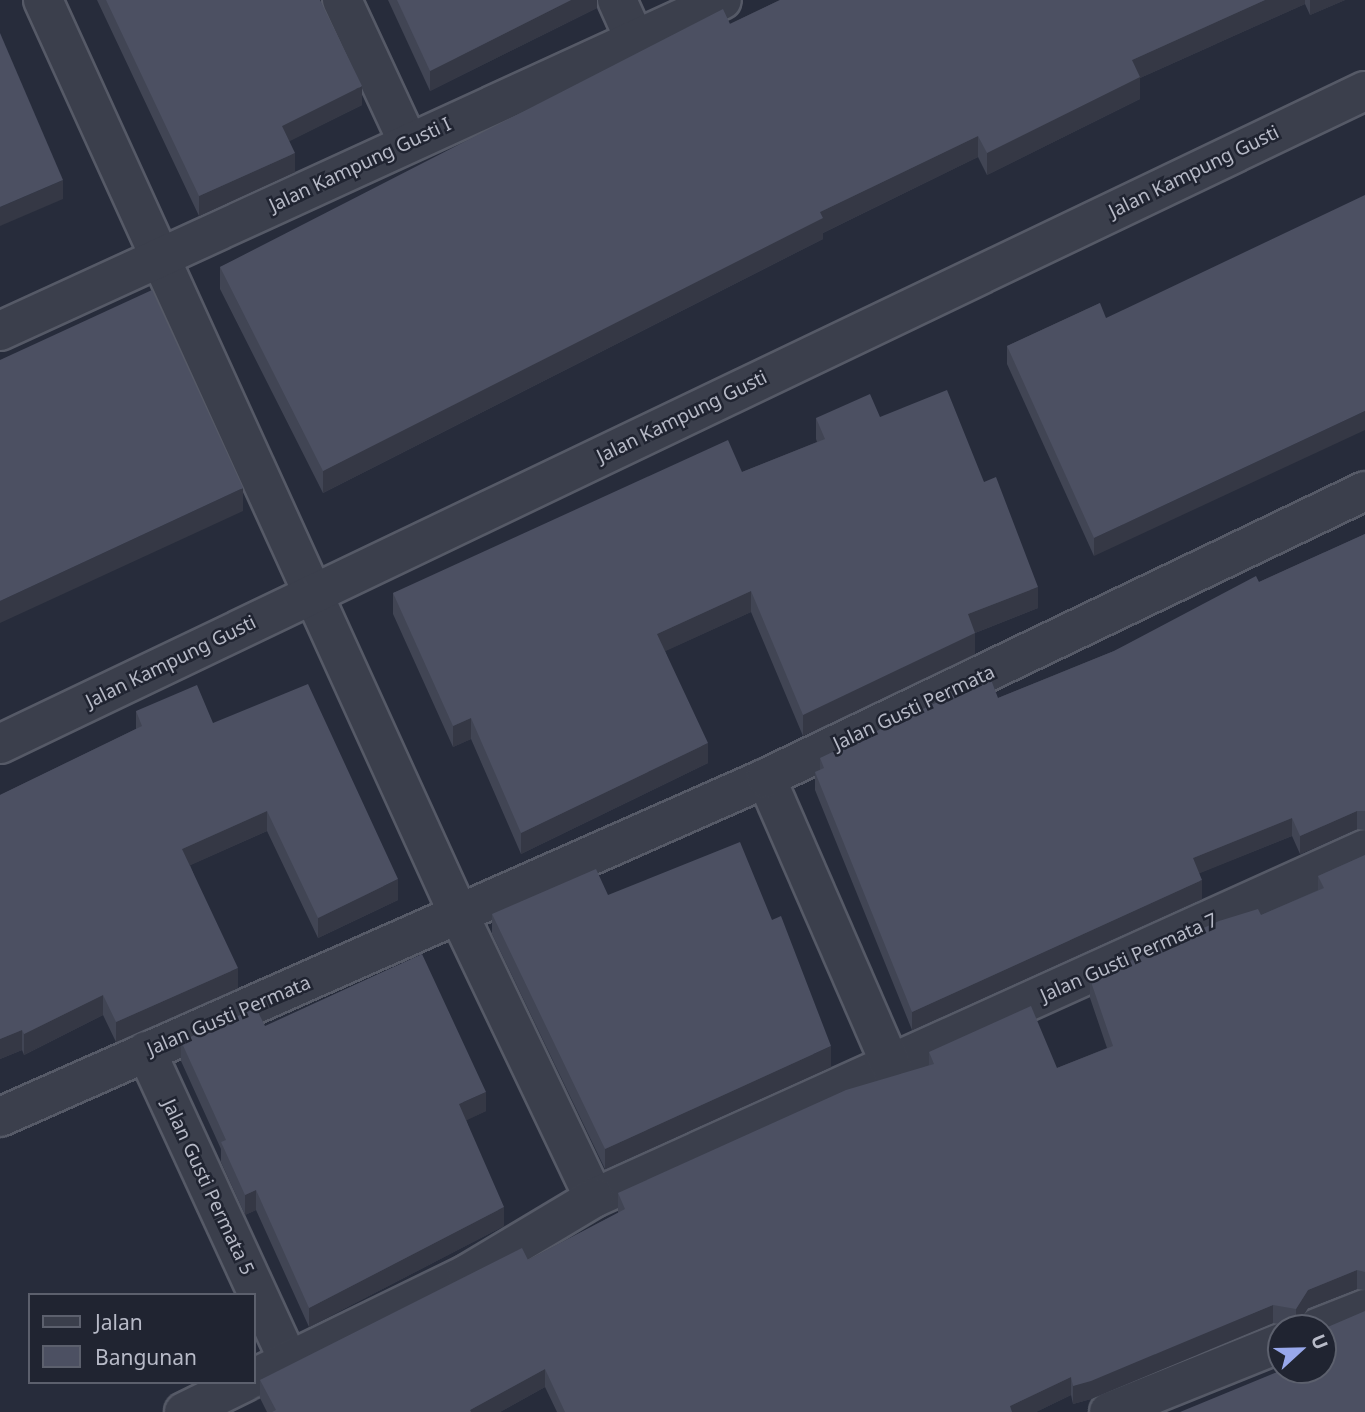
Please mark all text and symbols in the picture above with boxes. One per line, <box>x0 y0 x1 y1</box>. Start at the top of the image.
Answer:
street label: Jalan Kampung Gusti I <box>266 113 454 217</box>
street label: Jalan Kampung Gusti <box>1105 121 1283 223</box>
street label: Jalan Kampung Gusti <box>593 366 771 468</box>
street label: Jalan Kampung Gusti <box>82 611 260 713</box>
street label: Jalan Gusti Permata <box>830 661 998 755</box>
street label: Jalan Gusti Permata 7 <box>1037 909 1221 1007</box>
street label: Jalan Gusti Permata <box>144 971 314 1061</box>
street label: Jalan Gusti Permata 5 <box>157 1096 259 1278</box>
legend <box>28 1293 256 1384</box>
text: Jalan <box>95 1308 143 1336</box>
north arrow <box>1267 1314 1337 1384</box>
text: U <box>1305 1330 1334 1353</box>
text: Bangunan <box>95 1343 197 1371</box>

